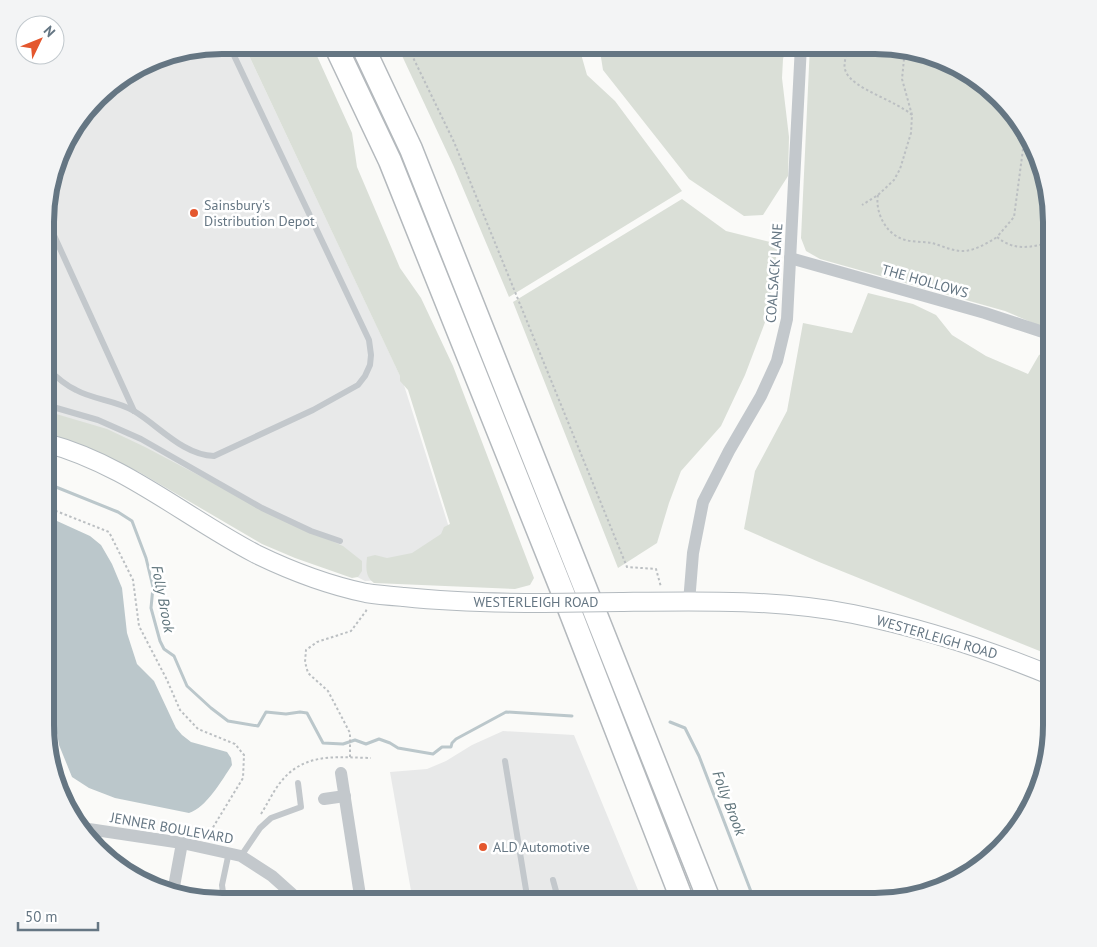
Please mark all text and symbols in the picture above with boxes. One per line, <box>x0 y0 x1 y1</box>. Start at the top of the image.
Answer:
north arrow <box>15 15 65 65</box>
text: N <box>40 22 59 41</box>
place label: Sainsbury's Distribution Depot <box>204 196 315 230</box>
marker: Sainsbury's Distribution Depot <box>188 207 200 219</box>
street label: COALSACK LANE <box>762 223 786 323</box>
street label: THE HOLLOWS <box>880 260 970 302</box>
water label: Folly Brook <box>148 564 180 635</box>
street label: WESTERLEIGH ROAD <box>474 593 598 611</box>
street label: WESTERLEIGH ROAD <box>874 611 1000 663</box>
water label: Folly Brook <box>708 768 751 839</box>
street label: JENNER BOULEVARD <box>108 808 235 848</box>
place label: ALD Automotive <box>493 838 590 856</box>
marker: ALD Automotive <box>477 841 489 853</box>
scale bar <box>18 900 98 932</box>
text: 50 m <box>25 907 58 926</box>

